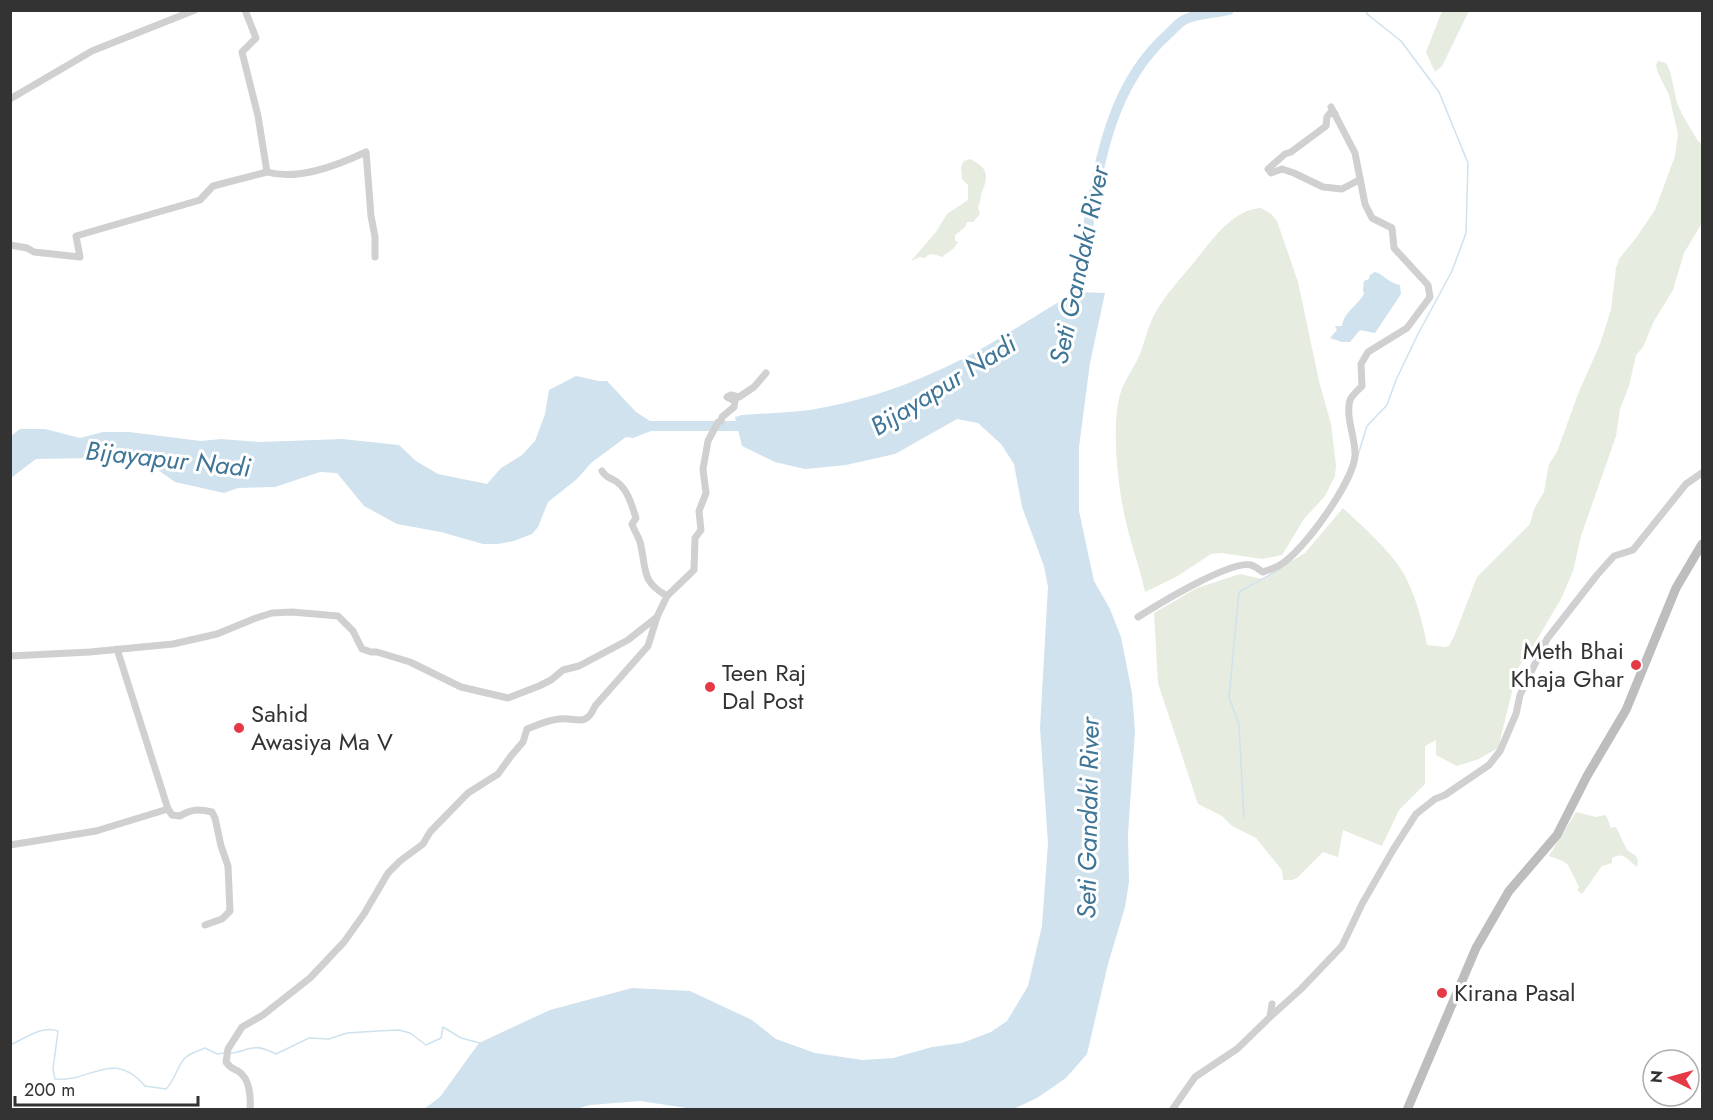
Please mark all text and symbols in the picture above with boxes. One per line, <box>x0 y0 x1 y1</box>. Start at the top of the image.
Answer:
water label: Seti Gandaki River <box>1039 161 1119 368</box>
water label: Bijayapur Nadi <box>863 325 1024 445</box>
water label: Bijayapur Nadi <box>84 431 253 487</box>
place label: Meth Bhai Khaja Ghar <box>1511 633 1625 696</box>
place label: Teen Raj Dal Post <box>722 655 806 718</box>
marker: Meth Bhai Khaja Ghar <box>1629 658 1643 672</box>
marker: Teen Raj Dal Post <box>703 680 717 694</box>
place label: Sahid Awasiya Ma V <box>251 696 393 759</box>
water label: Seti Gandaki River <box>1067 715 1109 919</box>
marker: Sahid Awasiya Ma V <box>232 721 246 735</box>
place label: Kirana Pasal <box>1454 975 1576 1010</box>
marker: Kirana Pasal <box>1435 986 1449 1000</box>
north arrow <box>1641 1048 1701 1108</box>
scale bar <box>15 1069 198 1107</box>
text: N <box>1645 1069 1669 1084</box>
text: 200 m <box>24 1077 75 1103</box>

